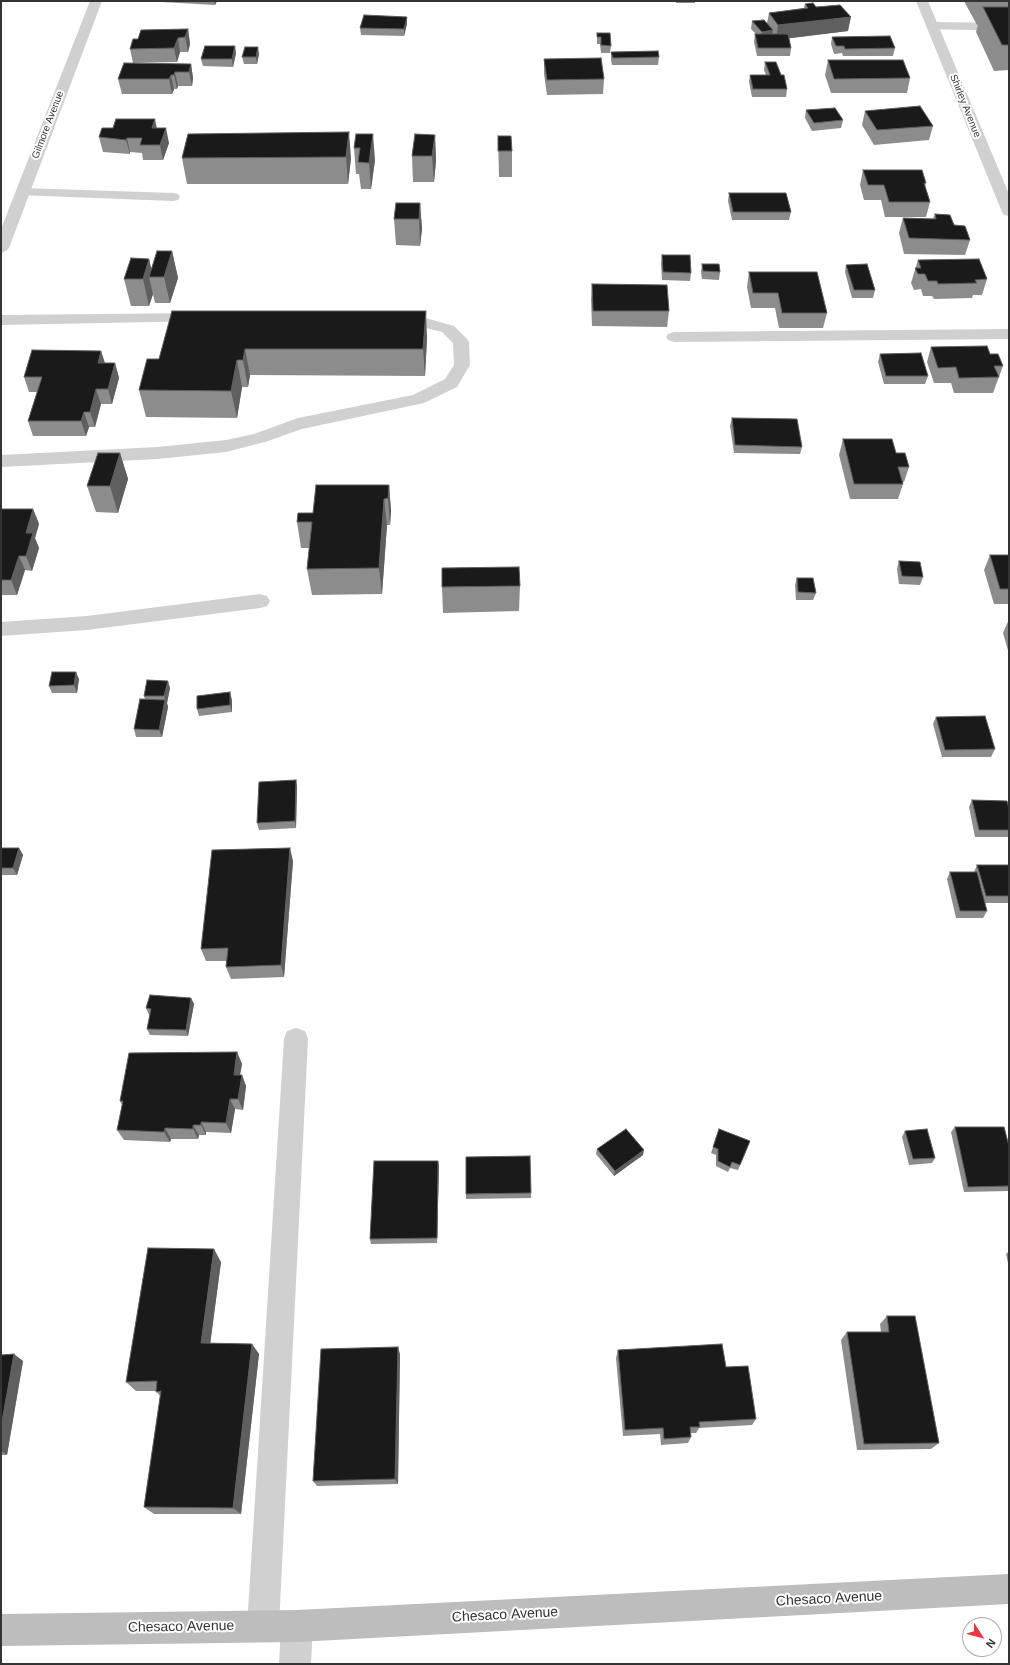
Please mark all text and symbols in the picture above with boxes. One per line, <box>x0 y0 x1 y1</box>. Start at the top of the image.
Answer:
street label: Shirley Avenue <box>947 73 983 139</box>
street label: Gilmore Avenue <box>30 89 66 161</box>
street label: Chesaco Avenue <box>775 1588 883 1610</box>
street label: Chesaco Avenue <box>451 1604 559 1626</box>
north arrow <box>962 1617 1002 1657</box>
street label: Chesaco Avenue <box>128 1618 234 1636</box>
text: N <box>984 1637 998 1650</box>

